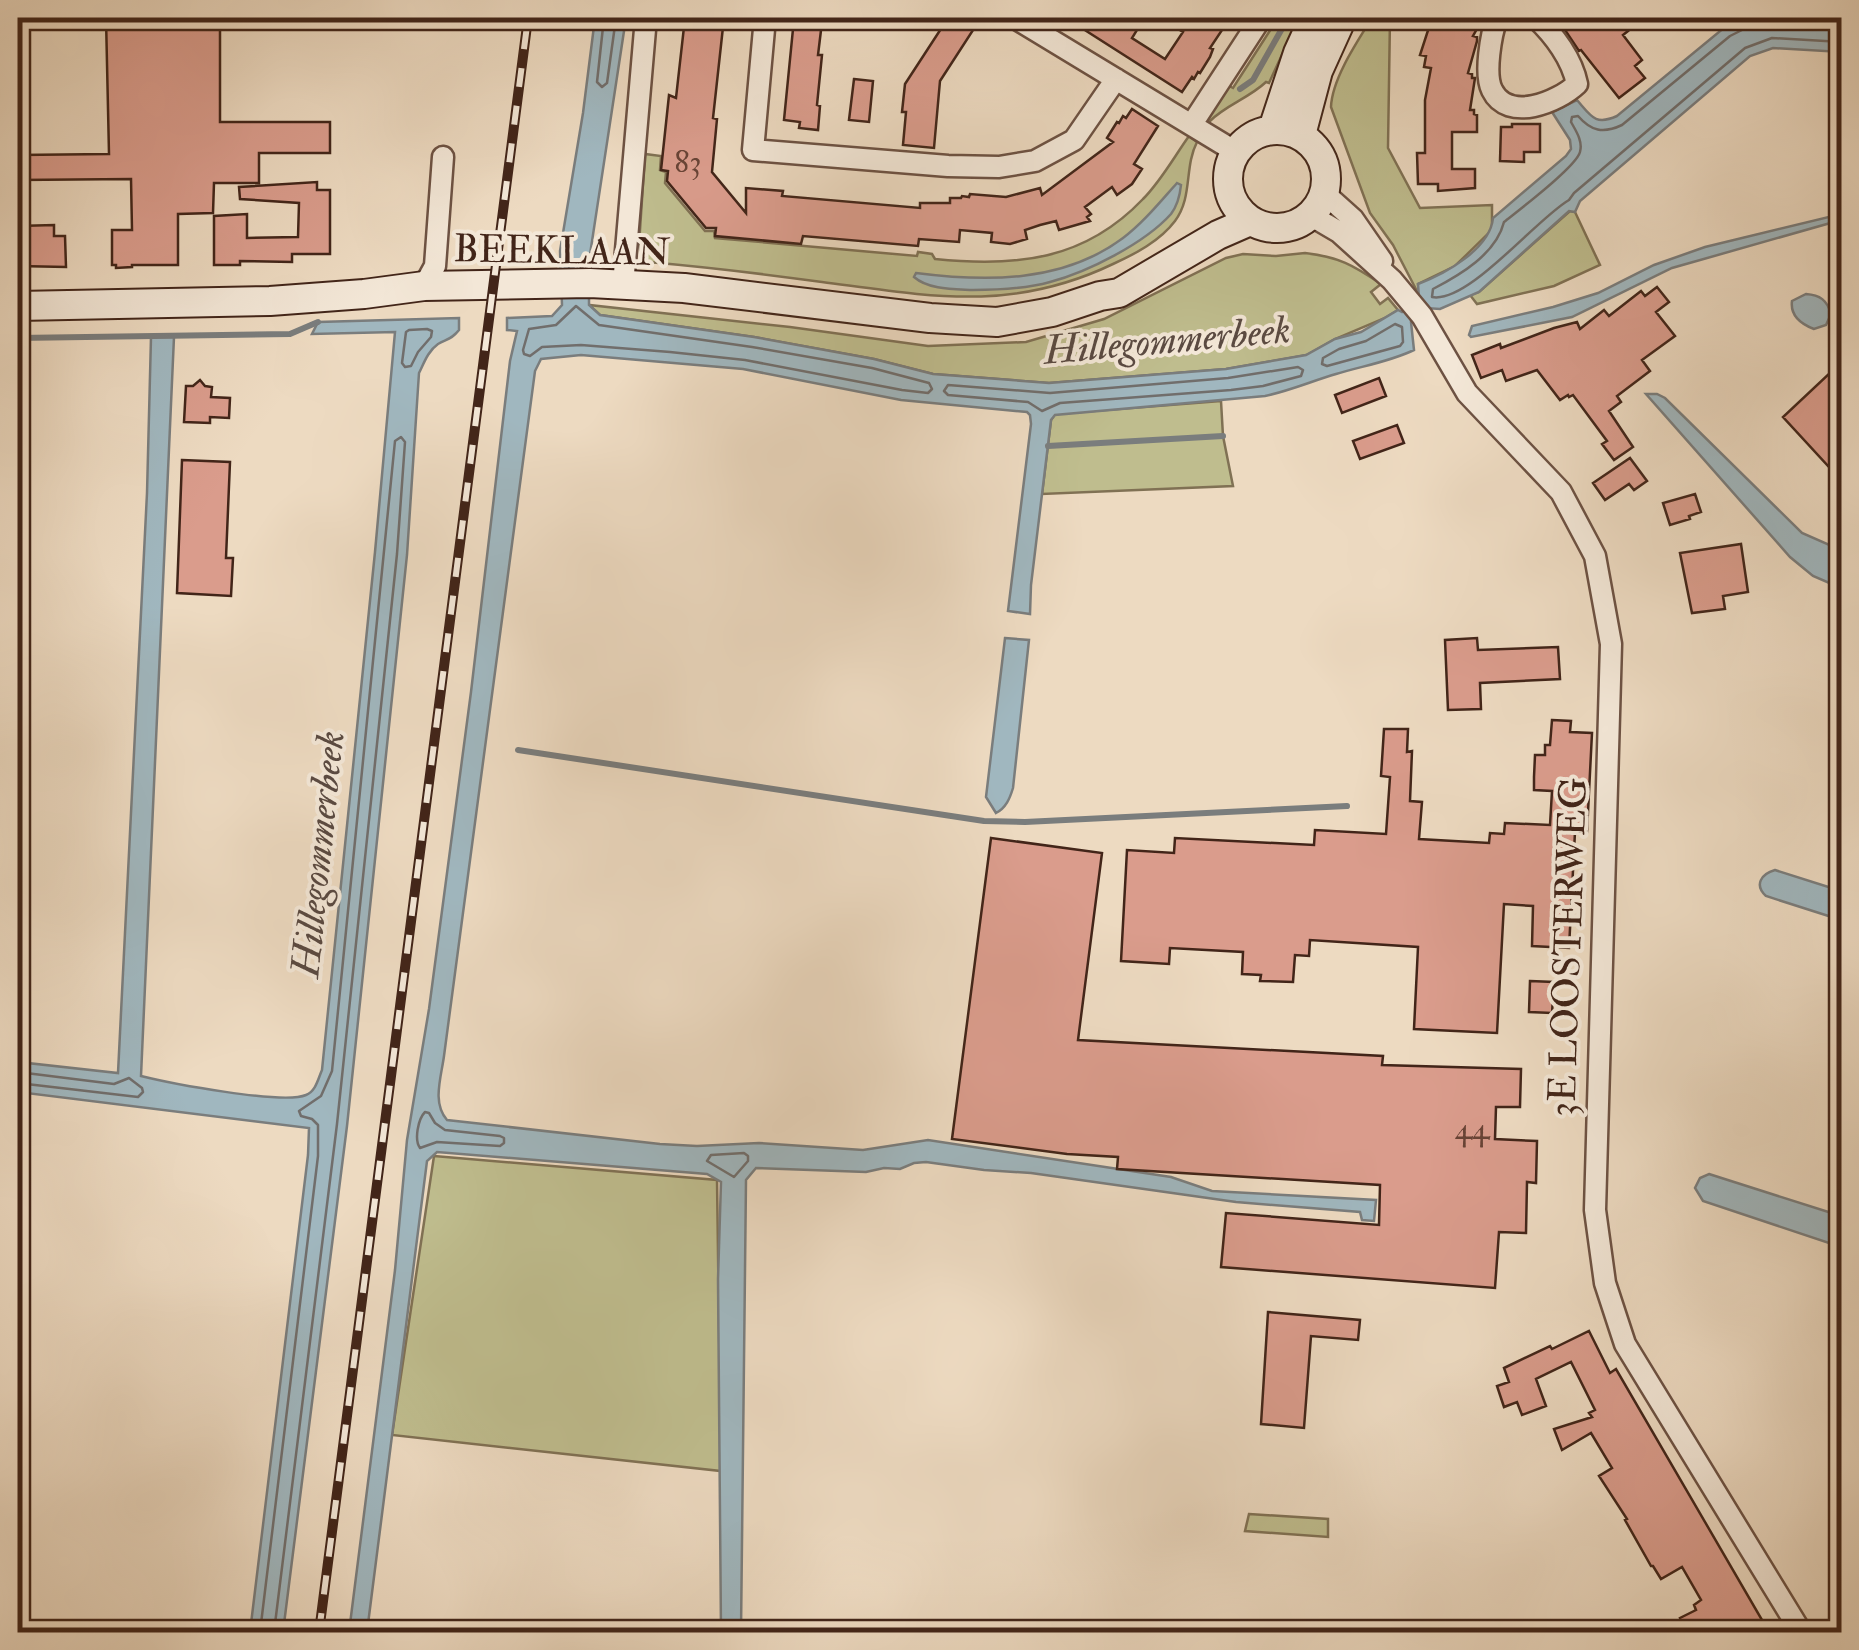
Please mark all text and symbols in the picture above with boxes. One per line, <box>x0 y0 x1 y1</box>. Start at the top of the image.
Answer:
house number: 83 <box>674 142 702 182</box>
street label: BEEKLAAN <box>453 225 671 277</box>
water label: Hillegommerbeek <box>1040 304 1293 377</box>
water label: Hillegommerbeek <box>280 728 357 982</box>
street label: 3E LOOSTERWEG <box>1538 777 1598 1117</box>
house number: 44 <box>1455 1109 1491 1149</box>

